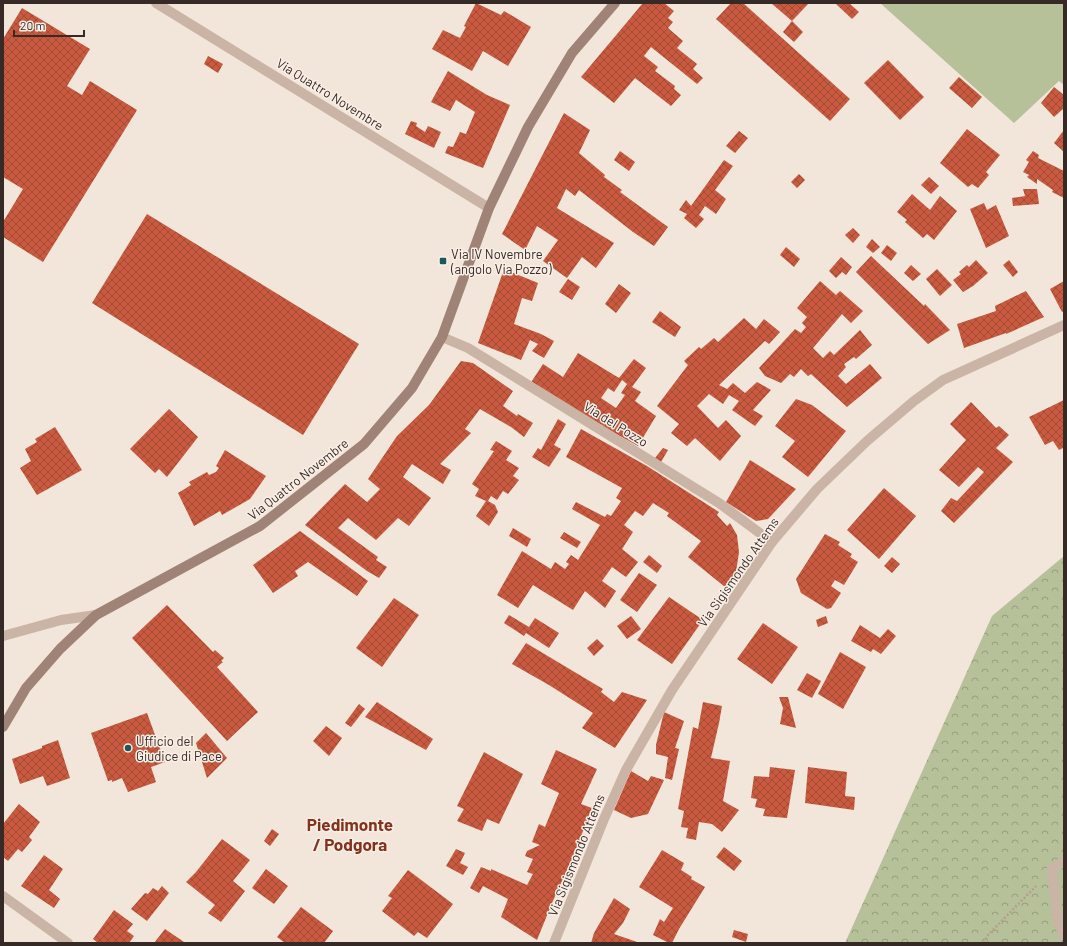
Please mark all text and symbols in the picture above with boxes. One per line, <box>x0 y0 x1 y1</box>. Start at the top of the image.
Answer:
scale bar <box>14 12 84 38</box>
text: 20 m <box>20 18 46 32</box>
street label: Via Quattro Novembre <box>274 55 386 133</box>
place label: Via IV Novembre (angolo Via Pozzo) <box>450 246 552 277</box>
marker: Via IV Novembre (angolo Via Pozzo) <box>438 256 448 266</box>
street label: Via del Pozzo <box>581 398 651 450</box>
street label: Via Quattro Novembre <box>245 435 351 523</box>
street label: Via Sigismondo Attems <box>694 514 782 630</box>
place label: Ufficio del Giudice di Pace <box>136 733 222 764</box>
marker: Ufficio del Giudice di Pace <box>123 743 133 753</box>
street label: Via Sigismondo Attems <box>544 792 608 918</box>
district label: Piedimonte / Podgora <box>307 814 393 854</box>

